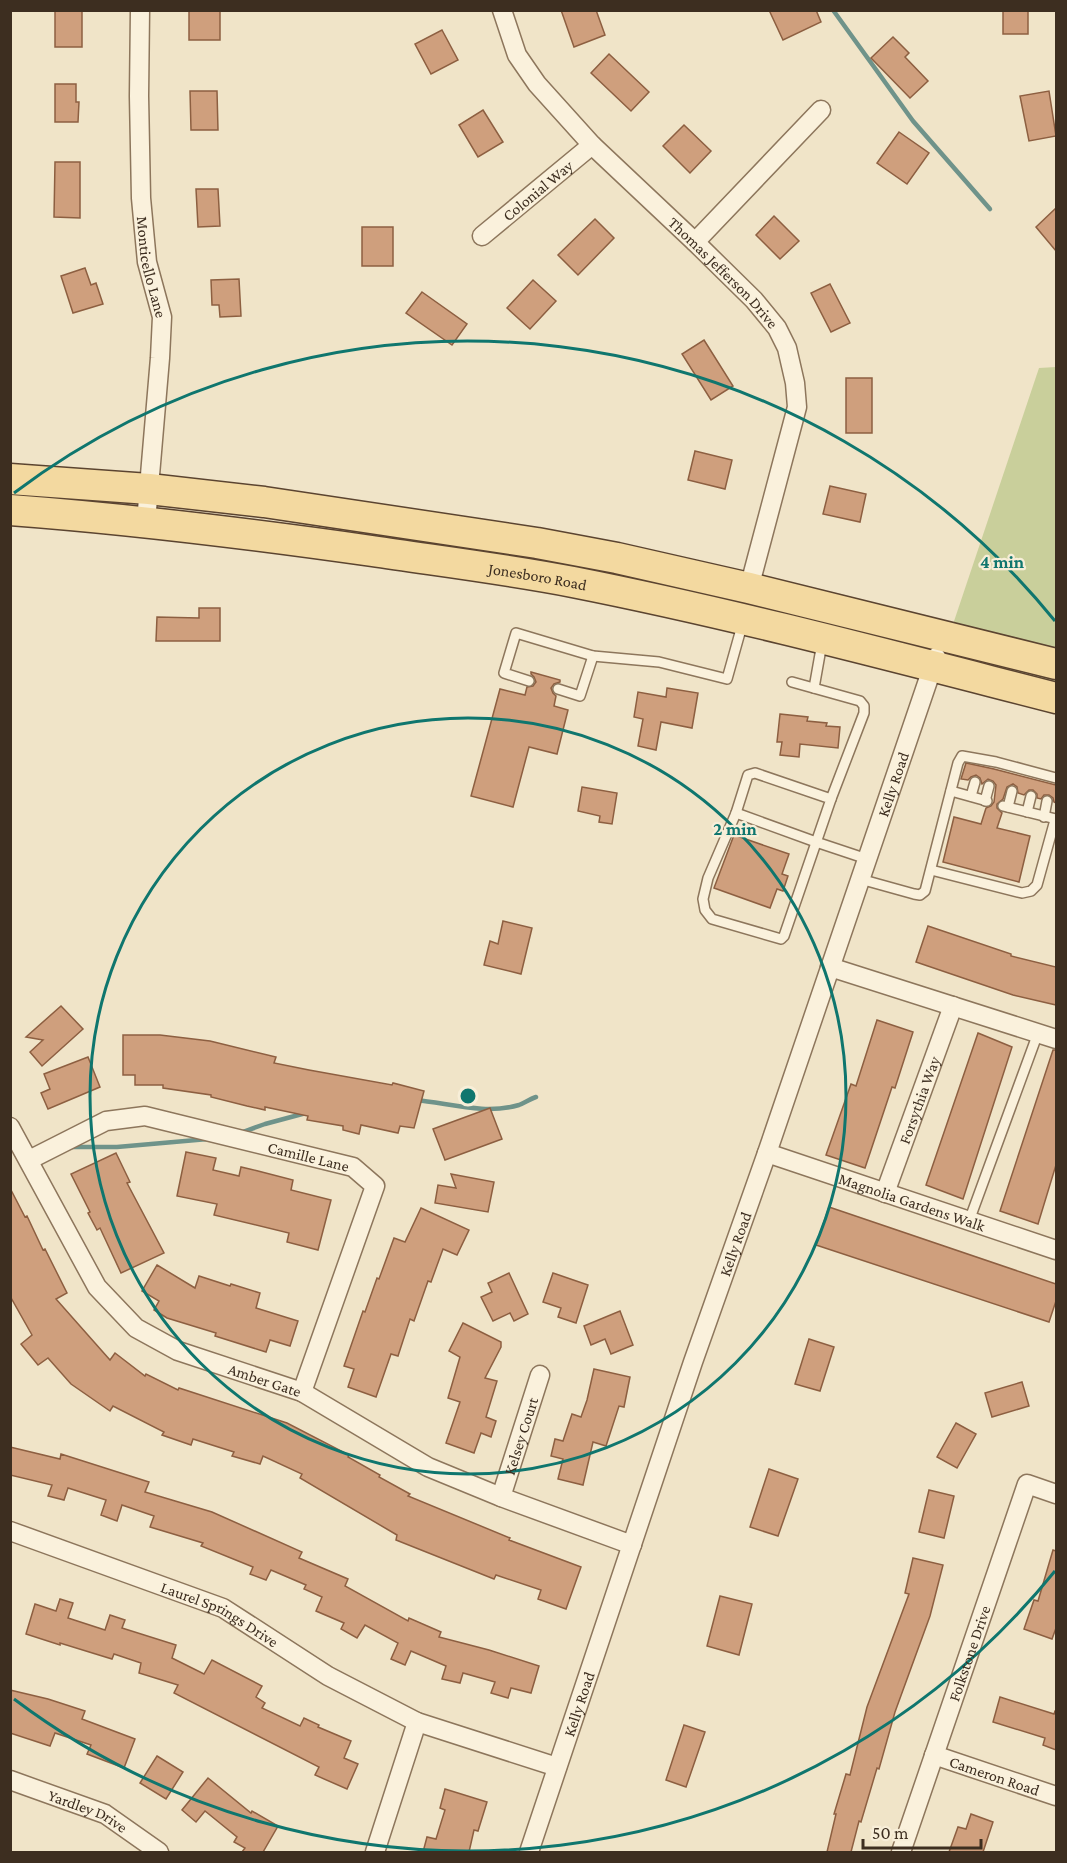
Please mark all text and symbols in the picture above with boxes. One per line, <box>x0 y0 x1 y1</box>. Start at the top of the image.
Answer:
street label: Colonial Way <box>499 156 577 224</box>
street label: Thomas Jefferson Drive <box>665 214 781 332</box>
street label: Monticello Lane <box>134 216 170 320</box>
text: 4 min <box>980 552 1025 572</box>
street label: Jonesboro Road <box>485 560 589 594</box>
street label: Kelly Road <box>874 749 912 819</box>
text: 2 min <box>713 819 757 839</box>
street label: Forsythia Way <box>896 1053 944 1146</box>
centre of rings <box>458 1086 478 1106</box>
street label: Camille Lane <box>266 1138 351 1175</box>
street label: Magnolia Gardens Walk <box>837 1170 988 1235</box>
street label: Kelly Road <box>716 1209 755 1279</box>
street label: Amber Gate <box>226 1360 303 1400</box>
street label: Kelsey Court <box>501 1395 542 1477</box>
street label: Laurel Springs Drive <box>159 1578 281 1650</box>
street label: Folkstone Drive <box>945 1603 994 1704</box>
street label: Kelly Road <box>560 1669 598 1739</box>
street label: Cameron Road <box>947 1753 1042 1799</box>
street label: Yardley Drive <box>46 1786 131 1836</box>
scale bar <box>863 1812 982 1850</box>
text: 50 m <box>872 1823 909 1843</box>

